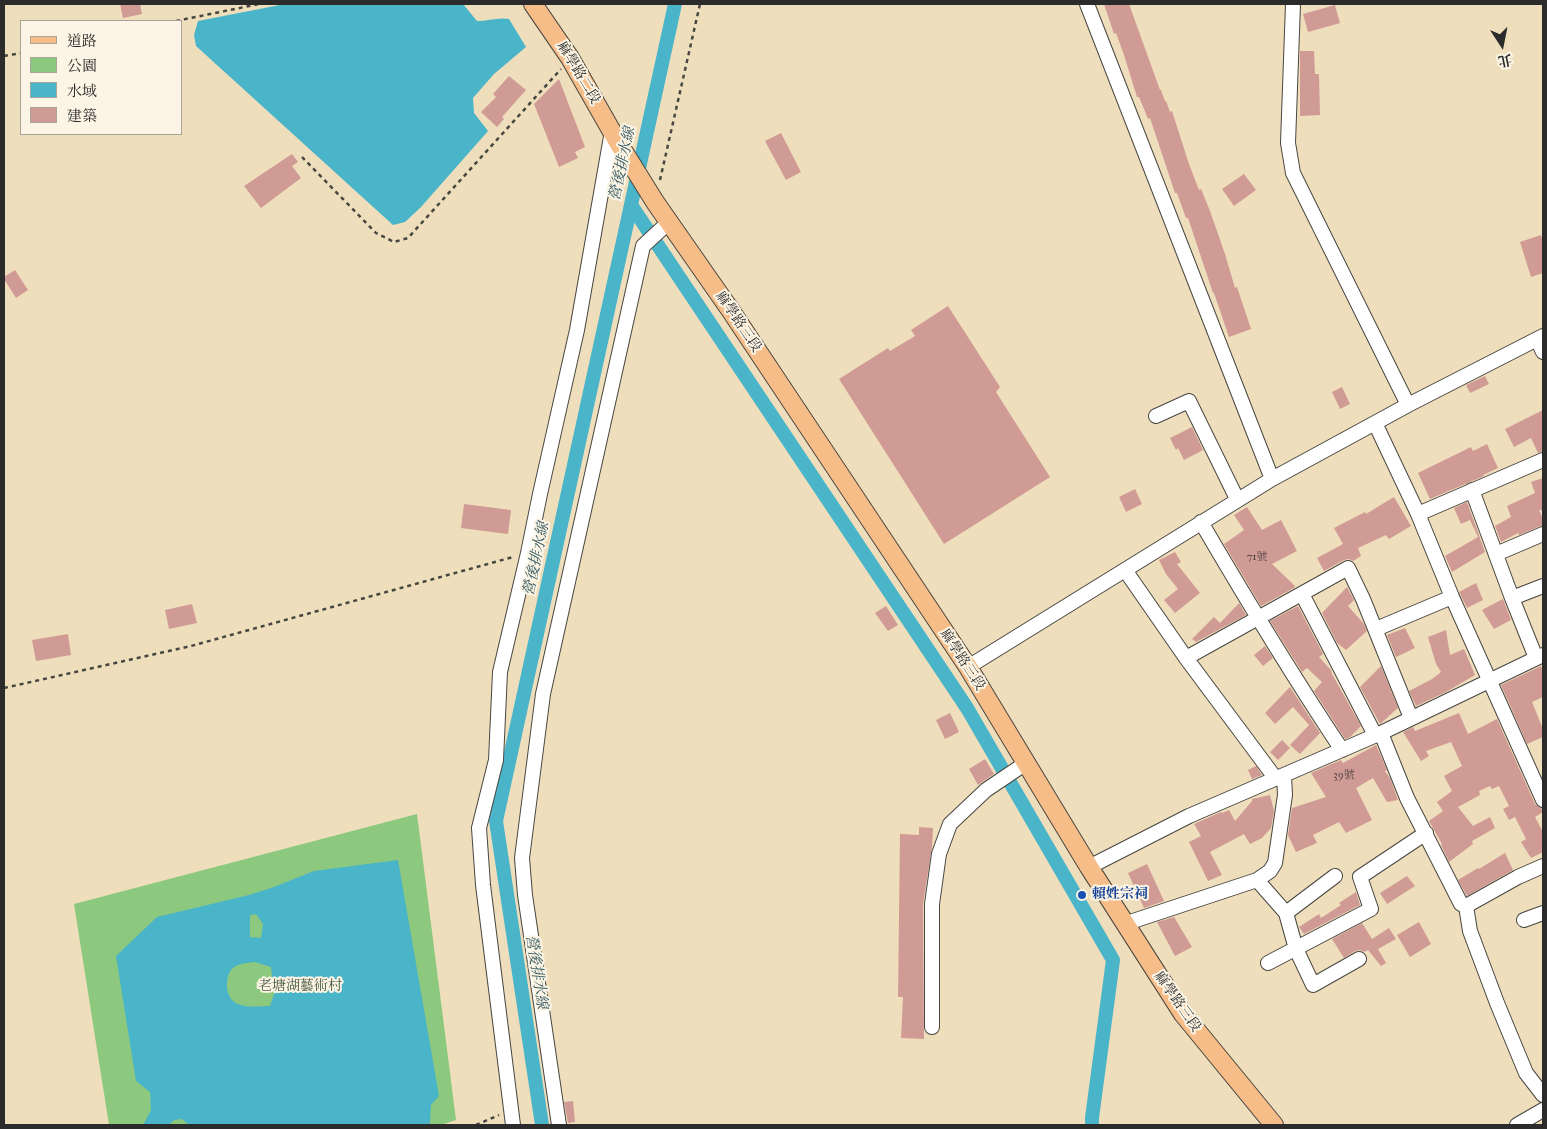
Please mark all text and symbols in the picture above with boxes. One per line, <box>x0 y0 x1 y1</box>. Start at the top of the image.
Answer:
legend <box>20 20 182 135</box>
north arrow <box>1477 20 1527 70</box>
text: 道路 <box>67 32 97 50</box>
street label: 麻學路二段 <box>553 39 603 107</box>
text: 北 <box>1496 51 1513 70</box>
text: 公園 <box>67 57 97 75</box>
text: 水域 <box>67 82 97 100</box>
text: 建築 <box>67 107 97 125</box>
water label: 營後排水線 <box>606 125 640 203</box>
street label: 麻學路三段 <box>711 288 765 356</box>
water label: 營後排水線 <box>520 520 554 598</box>
house number: 71號 <box>1246 550 1268 564</box>
street label: 麻學路三段 <box>936 626 988 694</box>
house number: 39號 <box>1333 768 1355 782</box>
place label: 賴姓宗祠 <box>1092 887 1148 903</box>
marker: 賴姓宗祠 <box>1076 889 1088 901</box>
water label: 營後排水線 <box>521 934 551 1010</box>
street label: 麻學路三段 <box>1150 969 1204 1035</box>
park label: 老塘湖藝術村 <box>258 979 342 995</box>

